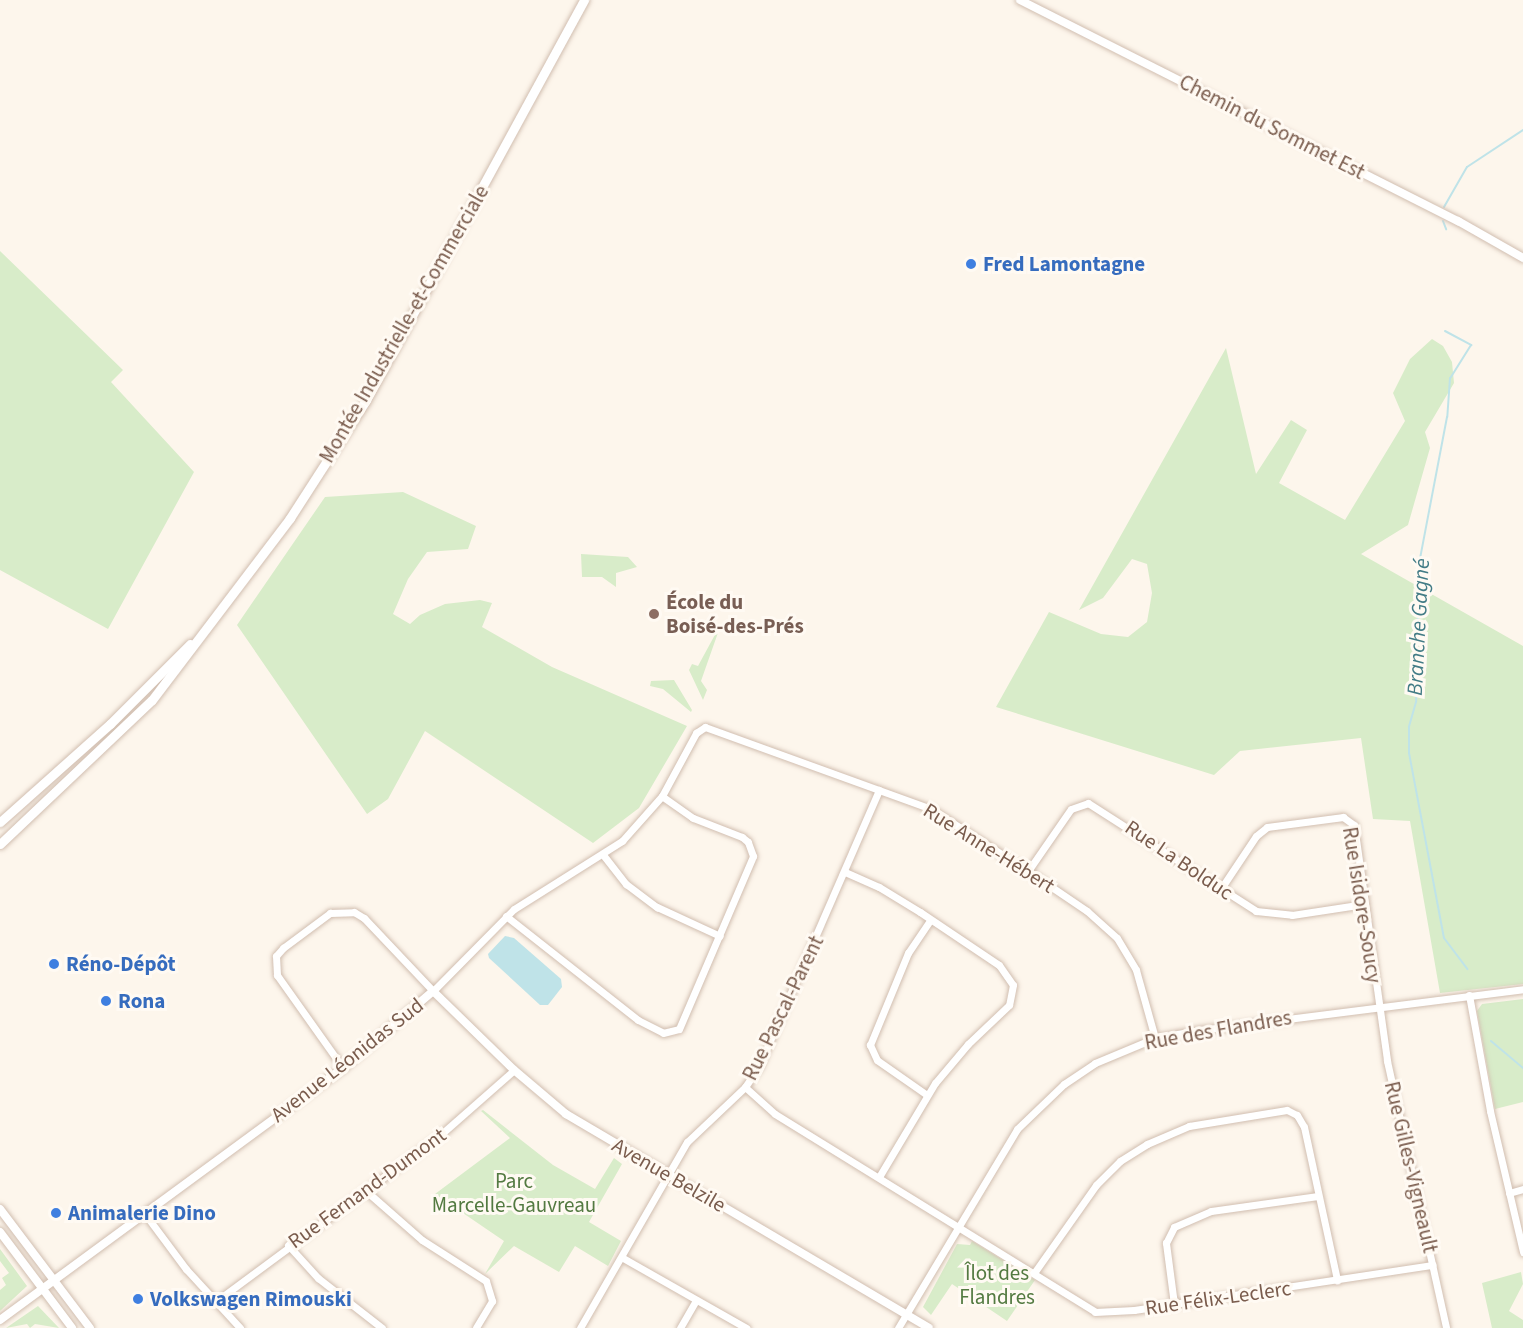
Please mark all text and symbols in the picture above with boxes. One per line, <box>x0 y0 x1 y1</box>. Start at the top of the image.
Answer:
street label: Chemin du Sommet Est <box>1175 69 1369 185</box>
street label: Montée Industrielle-et-Commerciale <box>314 181 494 467</box>
place label: Fred Lamontagne <box>983 251 1145 277</box>
marker: Fred Lamontagne <box>964 257 978 271</box>
water label: Branche Gagné <box>1402 558 1436 696</box>
place label: École du Boisé-des-Prés <box>666 589 804 639</box>
marker: École du Boisé-des-Prés <box>647 607 661 621</box>
street label: Rue Anne-Hébert <box>919 798 1059 898</box>
street label: Rue La Bolduc <box>1120 815 1238 905</box>
street label: Rue Isidore-Soucy <box>1337 825 1387 985</box>
street label: Rue Pascal-Parent <box>737 932 829 1084</box>
place label: Réno-Dépôt <box>66 951 176 977</box>
marker: Réno-Dépôt <box>47 957 61 971</box>
place label: Rona <box>118 988 165 1014</box>
street label: Avenue Léonidas Sud <box>266 993 428 1127</box>
marker: Rona <box>99 994 113 1008</box>
street label: Rue des Flandres <box>1143 1005 1293 1055</box>
street label: Rue Gilles-Vigneault <box>1379 1079 1443 1255</box>
street label: Rue Fernand-Dumont <box>283 1122 451 1254</box>
street label: Avenue Belzile <box>608 1132 730 1218</box>
park label: Parc Marcelle-Gauvreau <box>432 1168 596 1218</box>
place label: Animalerie Dino <box>68 1200 216 1226</box>
marker: Animalerie Dino <box>49 1206 63 1220</box>
park label: Îlot des Flandres <box>959 1260 1035 1310</box>
street label: Rue Félix-Leclerc <box>1143 1275 1293 1321</box>
place label: Volkswagen Rimouski <box>150 1286 352 1312</box>
marker: Volkswagen Rimouski <box>131 1292 145 1306</box>

